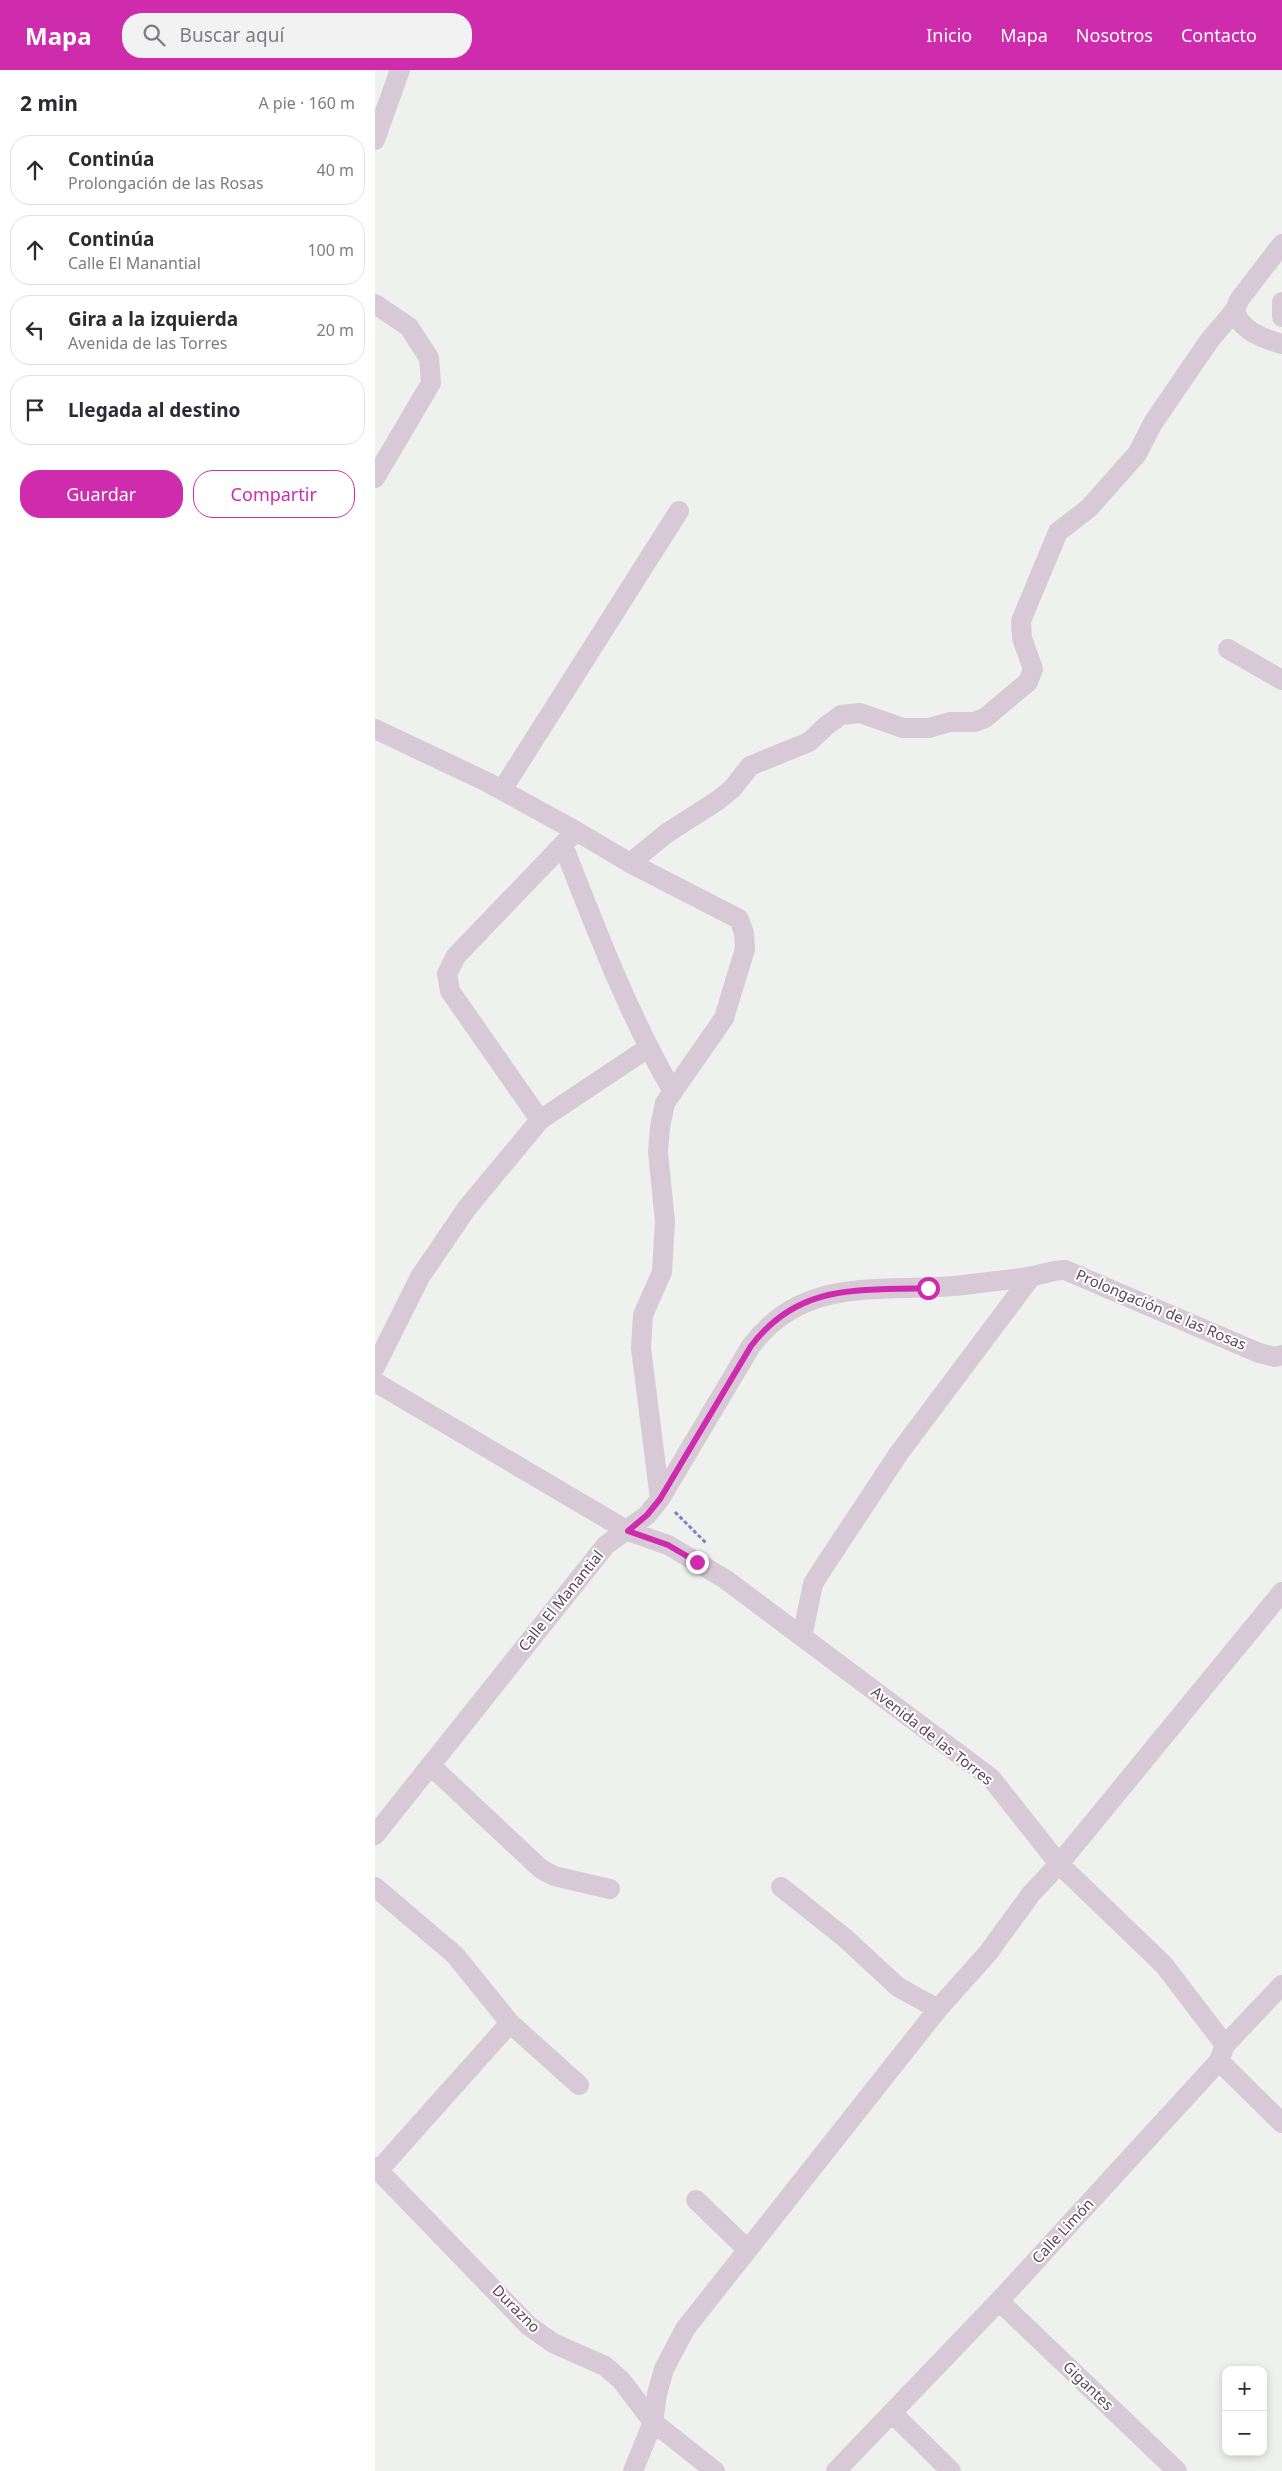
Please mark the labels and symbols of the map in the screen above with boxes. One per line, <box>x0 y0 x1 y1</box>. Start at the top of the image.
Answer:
street label: Prolongación de las Rosas <box>1073 1264 1250 1354</box>
route start <box>917 1277 940 1300</box>
street label: Calle El Manantial <box>513 1546 607 1655</box>
route end <box>686 1551 709 1574</box>
street label: Avenida de las Torres <box>868 1681 998 1789</box>
street label: Calle Limón <box>1027 2193 1098 2267</box>
street label: Durazno <box>488 2280 545 2337</box>
street label: Gigantes <box>1059 2356 1118 2414</box>

